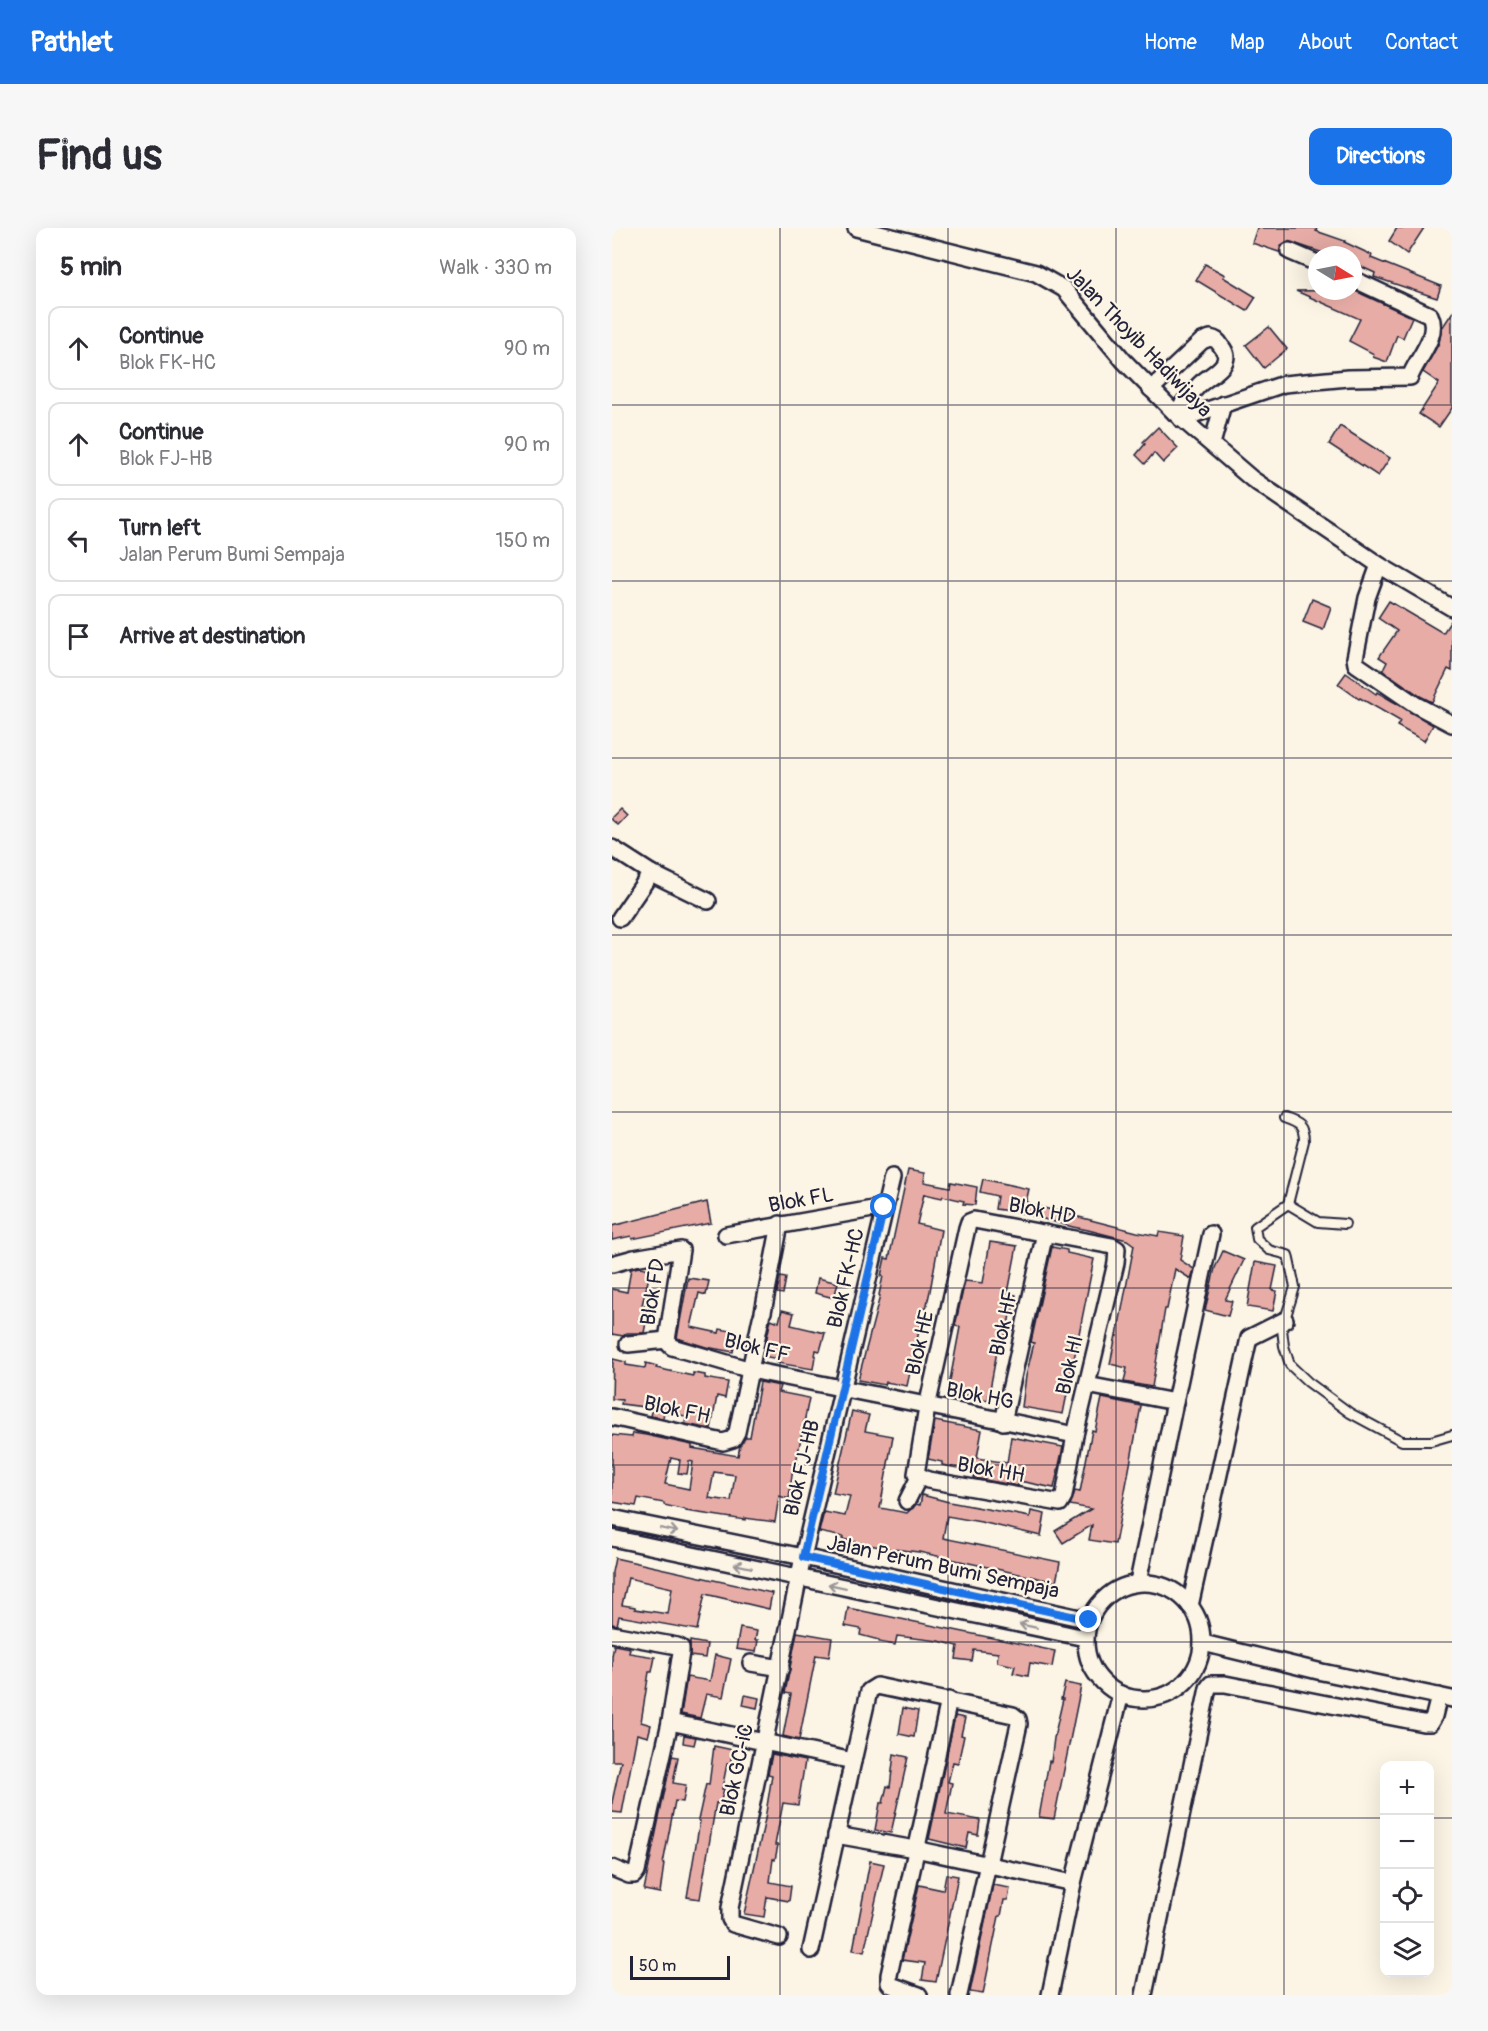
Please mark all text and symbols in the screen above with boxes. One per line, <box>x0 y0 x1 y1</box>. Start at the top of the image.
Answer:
text: Pathlet <box>30 25 113 60</box>
text: Home <box>1144 29 1197 56</box>
text: Map <box>1230 29 1265 56</box>
text: About <box>1298 29 1352 56</box>
text: Contact <box>1385 29 1458 56</box>
button: Directions <box>1309 128 1452 185</box>
text: Find us <box>36 130 162 182</box>
north arrow <box>1308 246 1362 300</box>
text: 5 min <box>60 251 122 283</box>
text: Walk · 330 m <box>439 255 552 280</box>
street label: Jalan Thoyib Hadiwijaya <box>1060 261 1218 423</box>
text: Continue <box>119 322 203 350</box>
icon: ahead <box>62 332 95 365</box>
text: 90 m <box>504 336 550 361</box>
text: Blok FK-HC <box>119 350 216 375</box>
text: Continue <box>119 418 203 446</box>
icon: ahead <box>62 428 95 461</box>
text: 90 m <box>504 432 550 457</box>
text: Blok FJ-HB <box>119 446 213 471</box>
text: Turn left <box>119 514 201 542</box>
icon: left <box>62 524 95 557</box>
text: 150 m <box>496 528 550 553</box>
text: Jalan Perum Bumi Sempaja <box>119 542 345 567</box>
icon: arrive <box>62 620 95 653</box>
text: Arrive at destination <box>119 622 305 650</box>
street label: Blok FL <box>766 1181 836 1219</box>
street label: Blok HD <box>1006 1191 1078 1231</box>
route start <box>870 1193 896 1219</box>
street label: Blok FK-HC <box>821 1225 871 1331</box>
street label: Blok FD <box>634 1257 672 1327</box>
street label: Blok HF <box>984 1287 1024 1359</box>
street label: Blok HE <box>899 1308 941 1378</box>
street label: Blok FF <box>721 1327 793 1369</box>
street label: Blok HI <box>1050 1332 1090 1398</box>
street label: Blok HG <box>944 1376 1016 1416</box>
street label: Blok FH <box>641 1390 713 1430</box>
street label: Blok FJ-HB <box>778 1417 826 1519</box>
street label: Blok HH <box>955 1451 1027 1489</box>
one-way arrow <box>659 1525 679 1536</box>
street label: Jalan Perum Bumi Sempaja <box>824 1529 1062 1605</box>
one-way arrow <box>734 1560 753 1571</box>
one-way arrow <box>828 1580 848 1591</box>
route end <box>1075 1606 1101 1632</box>
one-way arrow <box>1019 1620 1039 1631</box>
street label: Blok GC-iC <box>714 1721 760 1819</box>
map controls <box>1380 1761 1434 1977</box>
button: + <box>1380 1761 1434 1815</box>
button: − <box>1380 1815 1434 1869</box>
button: locate <box>1380 1869 1434 1923</box>
button: layers <box>1380 1923 1434 1977</box>
scale bar <box>630 1953 730 1980</box>
text: 50 m <box>639 1956 676 1976</box>

